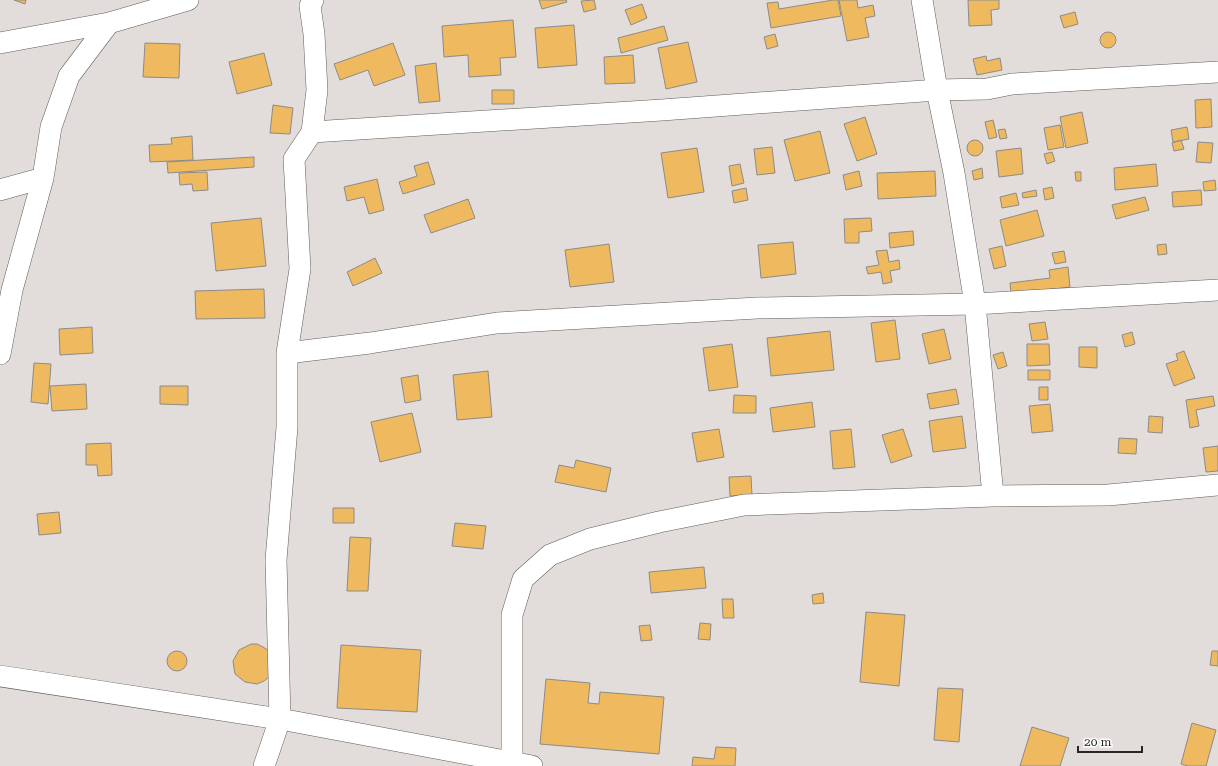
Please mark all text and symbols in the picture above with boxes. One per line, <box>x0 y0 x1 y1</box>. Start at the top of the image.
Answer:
scale bar <box>1078 728 1142 754</box>
text: 20 m <box>1084 735 1111 749</box>

